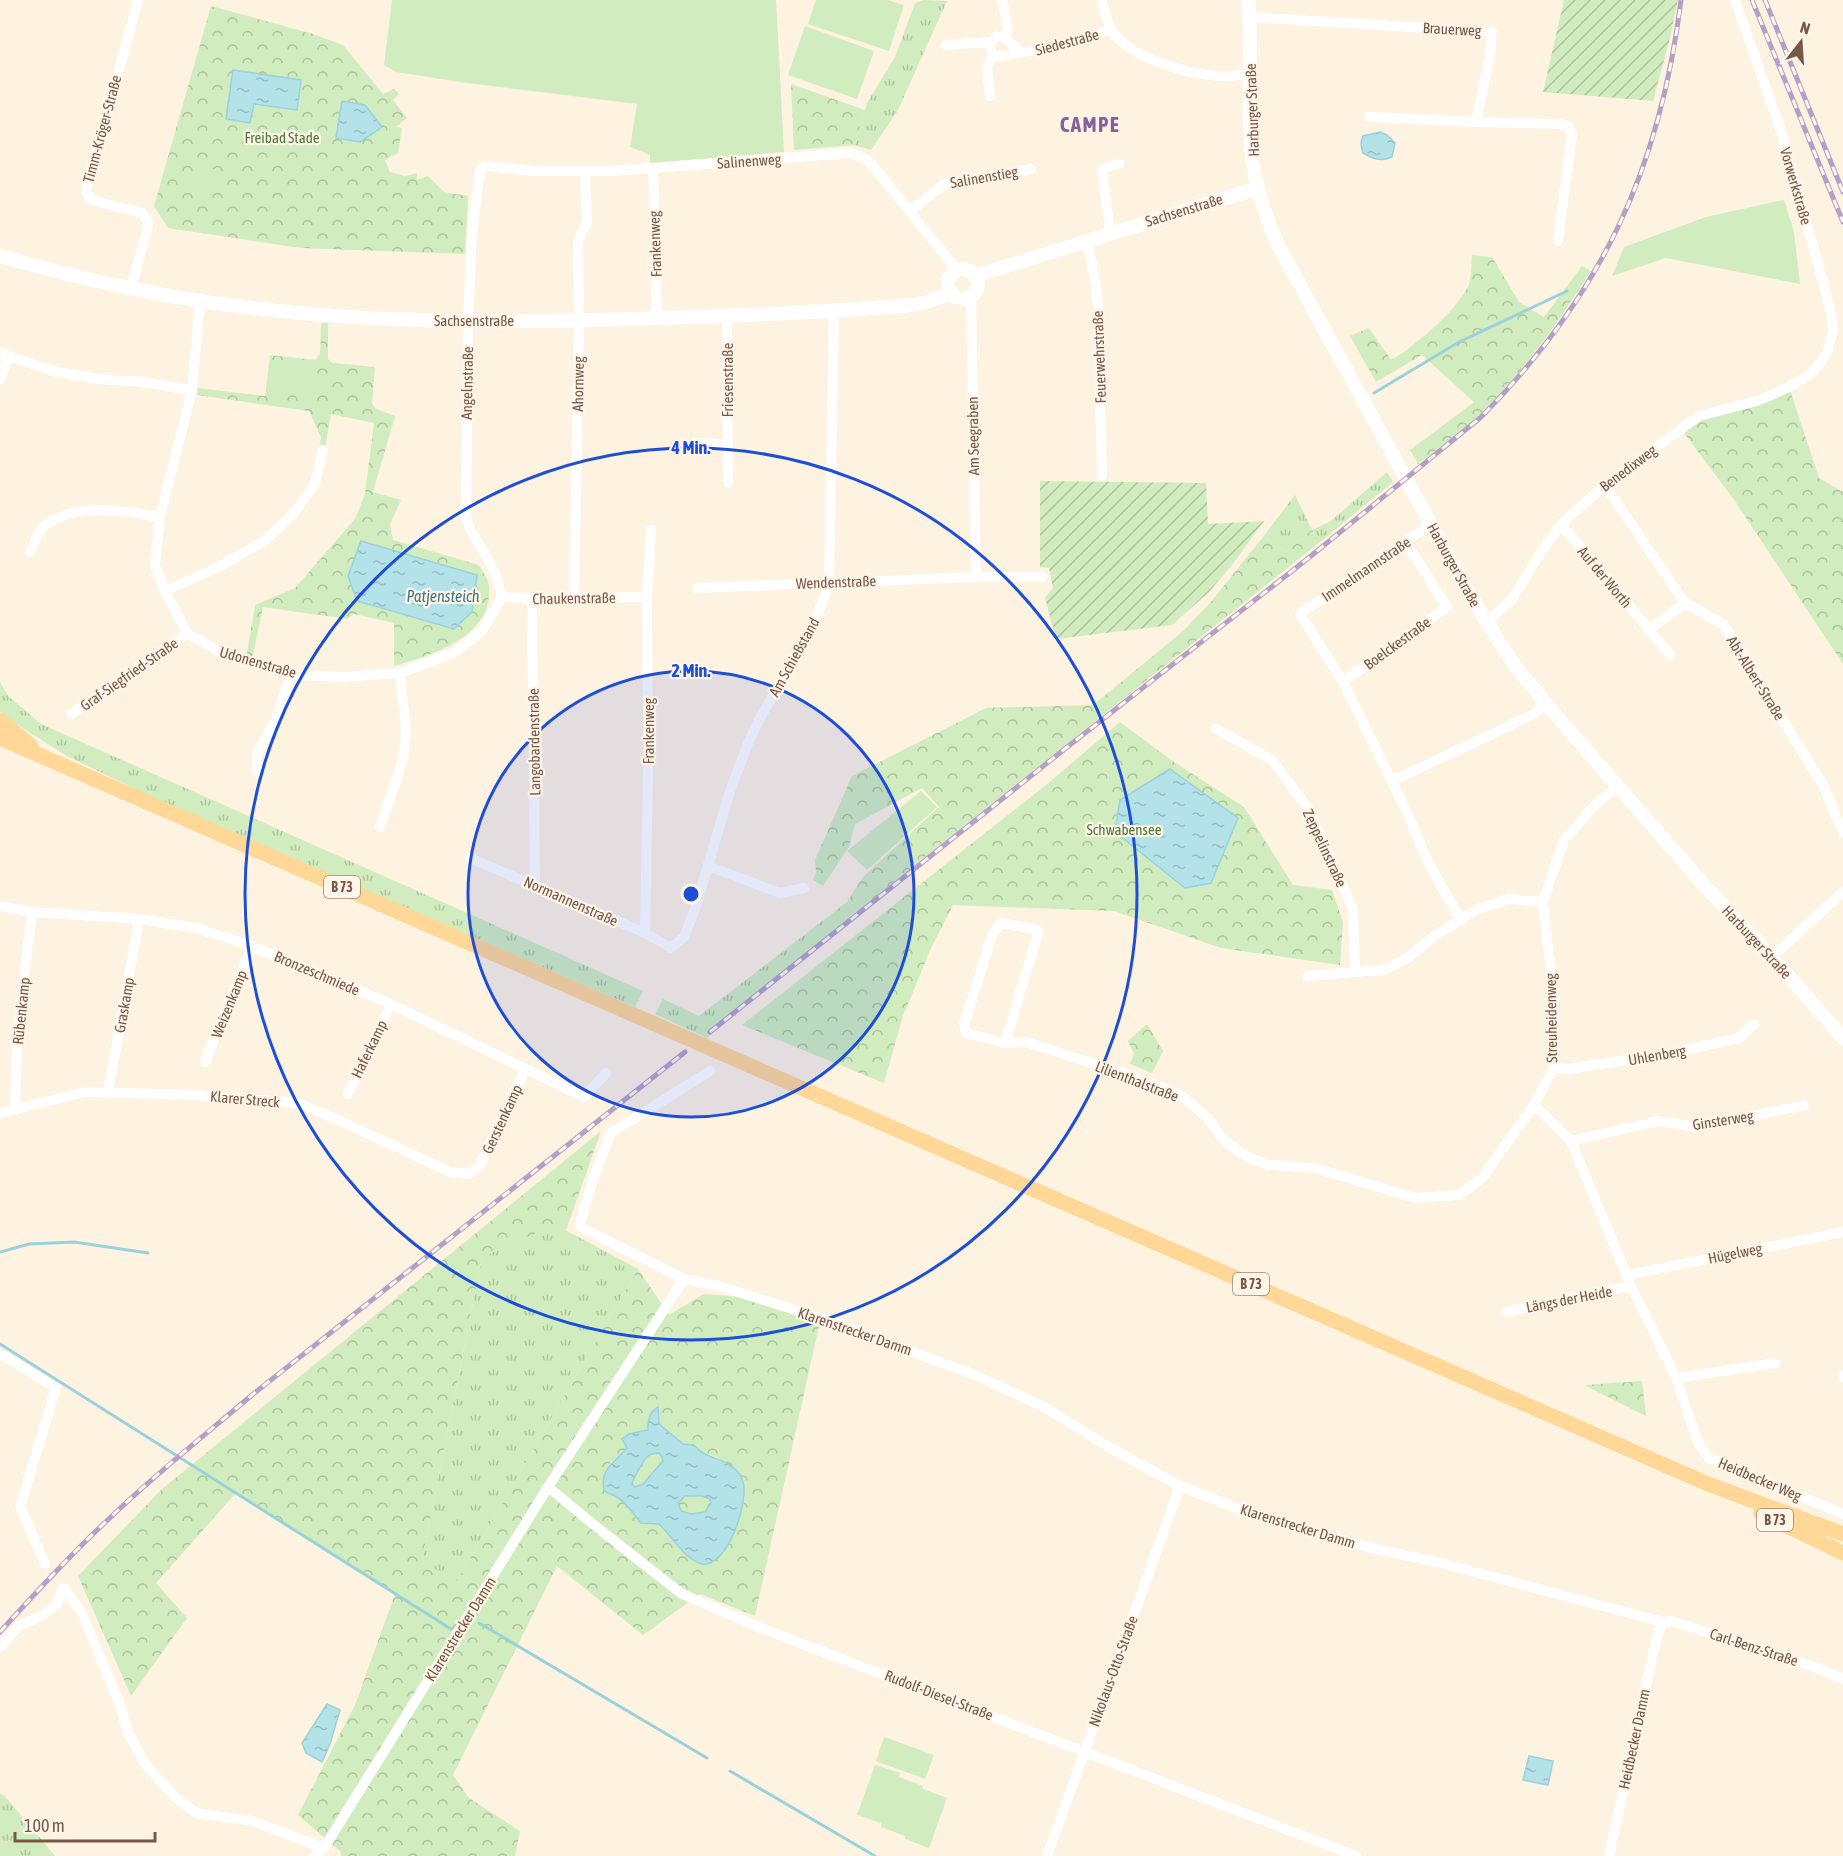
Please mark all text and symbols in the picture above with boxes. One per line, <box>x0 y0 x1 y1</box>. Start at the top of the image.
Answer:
north arrow <box>1771 12 1831 72</box>
text: N <box>1798 18 1813 38</box>
street label: Brauerweg <box>1422 19 1482 39</box>
street label: Siedestraße <box>1033 25 1101 59</box>
street label: Harburger Straße <box>1242 63 1262 157</box>
street label: Timm-Kröger-Straße <box>79 73 125 185</box>
district label: CAMPE <box>1060 112 1120 136</box>
park label: Freibad Stade <box>244 129 320 146</box>
street label: Vorwerkstraße <box>1777 145 1815 227</box>
street label: Salinenweg <box>716 150 782 172</box>
street label: Salinenstieg <box>949 163 1020 191</box>
street label: Sachsenstraße <box>1143 190 1225 230</box>
street label: Frankenweg <box>645 210 665 278</box>
street label: Feuerwehrstraße <box>1089 310 1109 404</box>
street label: Sachsenstraße <box>434 312 514 329</box>
street label: Friesenstraße <box>719 343 736 417</box>
street label: Angelnstraße <box>458 346 476 420</box>
street label: Ahornweg <box>569 356 587 412</box>
street label: Am Seegraben <box>964 396 982 476</box>
text: 4 Min. <box>670 437 711 458</box>
street label: Benedixweg <box>1596 441 1660 495</box>
street label: Harburger Straße <box>1424 520 1484 610</box>
street label: Immelmannstraße <box>1318 533 1414 605</box>
street label: Auf der Worth <box>1575 543 1635 611</box>
street label: Wendenstraße <box>796 572 877 592</box>
water label: Patjensteich <box>406 587 480 606</box>
street label: Chaukenstraße <box>532 589 616 607</box>
street label: Boelckestraße <box>1360 613 1434 673</box>
street label: Am Schießstand <box>765 615 823 699</box>
street label: Abt-Albert-Straße <box>1723 633 1789 723</box>
street label: Graf-Siegfried-Straße <box>77 634 181 714</box>
street label: Udonenstraße <box>218 643 298 681</box>
text: 2 Min. <box>671 660 711 681</box>
street label: Langobardenstraße <box>525 688 543 796</box>
street label: Frankenweg <box>640 697 657 764</box>
street label: Zeppelinstraße <box>1300 806 1351 890</box>
park label: Schwabensee <box>1087 821 1162 838</box>
street label: Normannenstraße <box>521 873 621 929</box>
road number: B 73 <box>324 876 360 898</box>
centre of rings <box>681 884 701 904</box>
street label: Harburger Straße <box>1719 902 1795 982</box>
street label: Bronzeschmiede <box>272 947 362 999</box>
street label: Weizenkamp <box>208 968 250 1040</box>
street label: Streuheidenweg <box>1542 972 1560 1063</box>
street label: Graskamp <box>111 976 137 1034</box>
street label: Rübenkamp <box>9 977 33 1045</box>
street label: Haferkamp <box>348 1017 390 1081</box>
street label: Uhlenberg <box>1627 1041 1688 1068</box>
street label: Lilienthalstraße <box>1093 1057 1181 1105</box>
street label: Gerstenkamp <box>479 1082 525 1156</box>
street label: Klarer Streck <box>209 1087 281 1111</box>
street label: Ginsterweg <box>1691 1107 1755 1133</box>
street label: Hügelweg <box>1706 1239 1764 1267</box>
road number: B 73 <box>1233 1273 1269 1295</box>
street label: Längs der Heide <box>1525 1282 1614 1316</box>
street label: Klarenstrecker Damm <box>796 1303 914 1359</box>
street label: Heidbecker Weg <box>1716 1454 1805 1504</box>
street label: Klarenstrecker Damm <box>1238 1500 1358 1552</box>
road number: B 73 <box>1757 1509 1793 1531</box>
street label: Klarenstrecker Damm <box>421 1574 499 1684</box>
street label: Nikolaus-Otto-Straße <box>1085 1613 1141 1729</box>
street label: Carl-Benz-Straße <box>1708 1625 1800 1669</box>
street label: Rudolf-Diesel-Straße <box>882 1666 996 1724</box>
street label: Heidbecker Damm <box>1615 1687 1653 1791</box>
scale bar <box>15 1805 154 1843</box>
text: 100 m <box>24 1815 65 1836</box>

